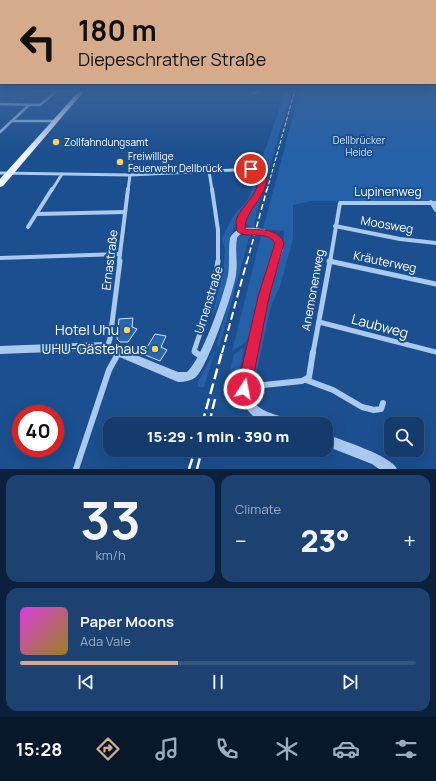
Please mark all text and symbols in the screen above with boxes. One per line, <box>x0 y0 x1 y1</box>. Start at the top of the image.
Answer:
text: 180 m <box>78 11 157 49</box>
icon: left <box>12 16 64 68</box>
text: Diepeschrather Straße <box>78 47 266 71</box>
park label: Dellbrücker Heide <box>333 133 386 159</box>
place label: Zollfahndungsamt <box>64 135 149 149</box>
marker: Zollfahndungsamt <box>51 137 61 147</box>
place label: Freiwillige Feuerwehr Dellbrück <box>128 149 223 175</box>
pin <box>234 152 268 186</box>
marker: Freiwillige Feuerwehr Dellbrück <box>115 157 125 167</box>
icon: arrive <box>240 158 262 180</box>
street label: Lupinenweg <box>354 183 422 200</box>
street label: Moosweg <box>359 212 415 238</box>
street label: Ernastraße <box>97 229 122 291</box>
street label: Kräuterweg <box>352 247 418 276</box>
street label: Anemonenweg <box>297 248 328 332</box>
street label: Urnenstraße <box>190 264 227 336</box>
street label: Laubweg <box>350 309 411 342</box>
place label: Hotel Uhu <box>55 320 119 339</box>
marker: Hotel Uhu <box>122 325 132 335</box>
place label: UHU-Gästehaus <box>42 339 147 358</box>
marker: UHU-Gästehaus <box>150 344 160 354</box>
position arrow <box>223 368 265 410</box>
speed limit sign: 40 <box>12 405 64 457</box>
map controls <box>384 417 424 457</box>
button: search <box>384 417 424 457</box>
text: 15:29 · 1 min · 390 m <box>147 426 289 447</box>
text: 33 <box>80 484 141 555</box>
text: Climate <box>235 500 281 518</box>
text: 23° <box>300 520 350 561</box>
text: − <box>235 526 247 556</box>
text: + <box>403 526 416 556</box>
text: km/h <box>95 546 126 564</box>
text: Paper Moons <box>80 611 174 632</box>
text: Ada Vale <box>80 632 131 650</box>
icon: previous <box>75 671 97 693</box>
icon: pause <box>207 671 229 693</box>
icon: next <box>339 671 361 693</box>
icon: directions <box>94 735 122 763</box>
icon: music <box>153 735 181 763</box>
icon: phone <box>213 735 241 763</box>
icon: climate <box>273 735 301 763</box>
icon: car <box>332 735 360 763</box>
icon: filters <box>392 735 420 763</box>
text: 15:28 <box>16 737 62 761</box>

